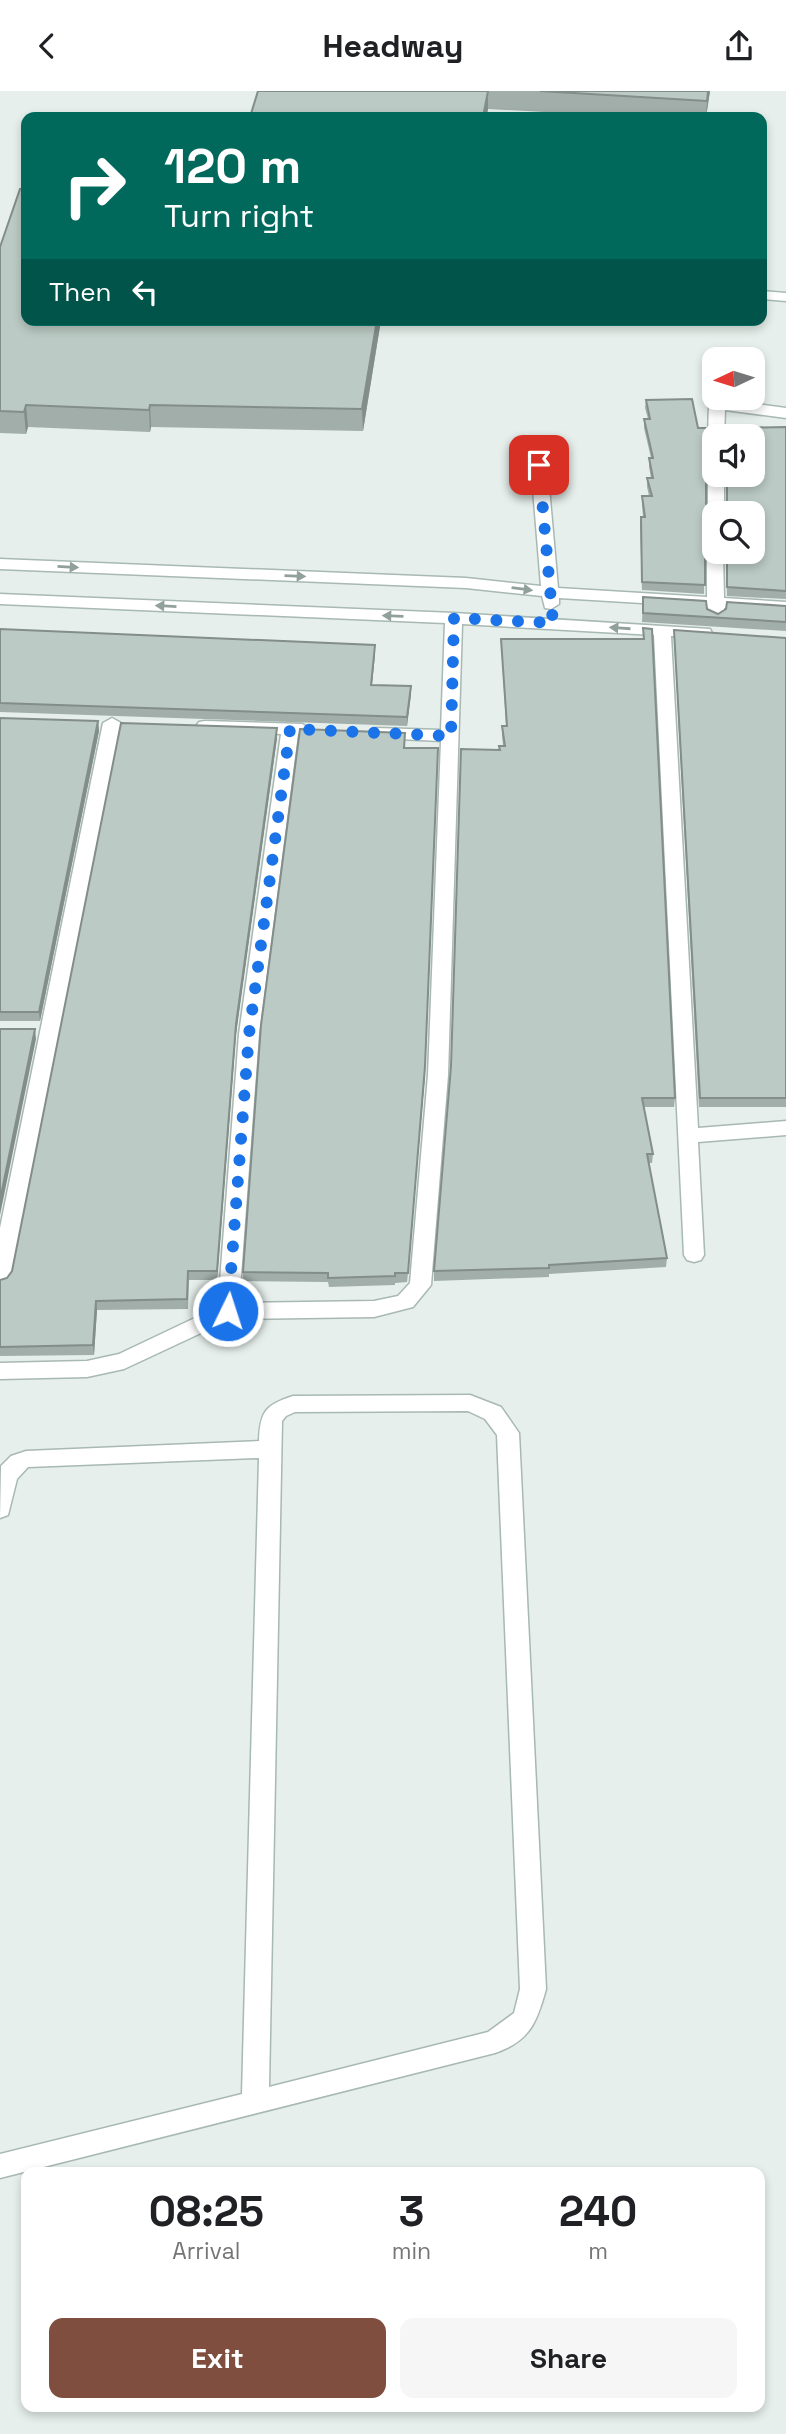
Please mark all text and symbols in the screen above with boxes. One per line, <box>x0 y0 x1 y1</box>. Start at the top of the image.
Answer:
text: Headway <box>323 26 463 66</box>
icon: back <box>28 27 66 65</box>
icon: share <box>720 27 758 65</box>
text: 120 m <box>164 135 301 197</box>
icon: right <box>49 140 140 231</box>
text: Turn right <box>164 196 314 236</box>
icon: left <box>126 273 164 311</box>
text: Then <box>49 275 112 309</box>
north arrow <box>702 347 765 409</box>
map controls <box>702 347 765 564</box>
button: sound <box>702 424 765 487</box>
pin <box>509 435 569 495</box>
icon: arrive <box>520 446 558 484</box>
button: search <box>702 501 765 564</box>
one-way arrow <box>57 561 79 572</box>
one-way arrow <box>285 571 307 582</box>
one-way arrow <box>512 584 534 595</box>
one-way arrow <box>154 600 176 611</box>
one-way arrow <box>382 610 404 621</box>
one-way arrow <box>609 622 631 633</box>
position arrow <box>191 1274 265 1348</box>
text: 08:25 <box>149 2185 264 2238</box>
text: 3 <box>399 2185 424 2238</box>
text: 240 <box>559 2185 637 2238</box>
text: Arrival <box>172 2236 241 2266</box>
text: min <box>392 2236 431 2266</box>
text: m <box>588 2236 608 2266</box>
button: Exit <box>49 2318 386 2398</box>
button: Share <box>400 2318 737 2398</box>

